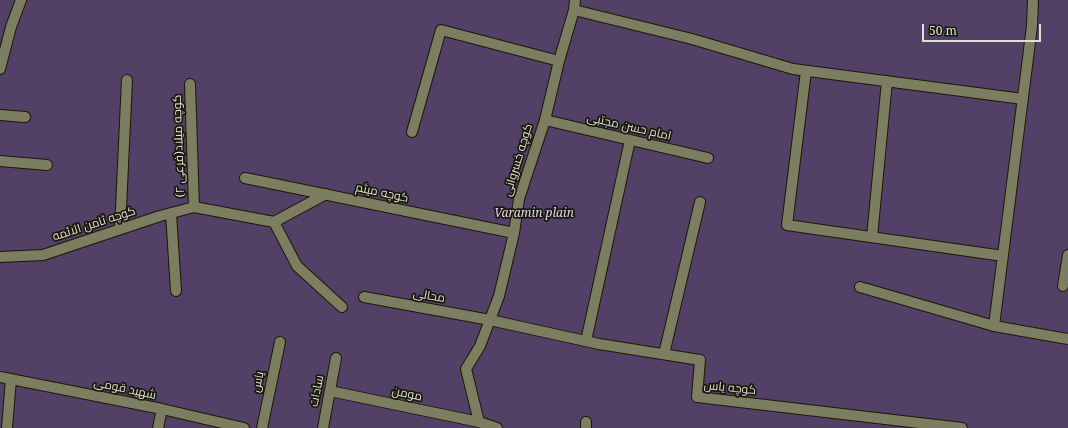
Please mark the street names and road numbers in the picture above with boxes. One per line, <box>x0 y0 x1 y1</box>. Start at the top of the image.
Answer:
street label: کوچه میلاد(فرعی ۲) <box>170 94 188 198</box>
street label: امام حسن مجتبی <box>585 110 673 144</box>
street label: کوچه خسروانی <box>500 122 536 198</box>
street label: کوچه میثم <box>354 180 410 206</box>
street label: کوچه ثامن الائمه <box>51 204 137 244</box>
street label: محالی <box>412 286 446 306</box>
street label: یاس <box>249 370 267 394</box>
street label: سادات <box>307 374 327 408</box>
street label: شهید قومی <box>92 375 158 403</box>
street label: کوچه یاس <box>703 378 757 398</box>
street label: مومن <box>390 384 424 404</box>

